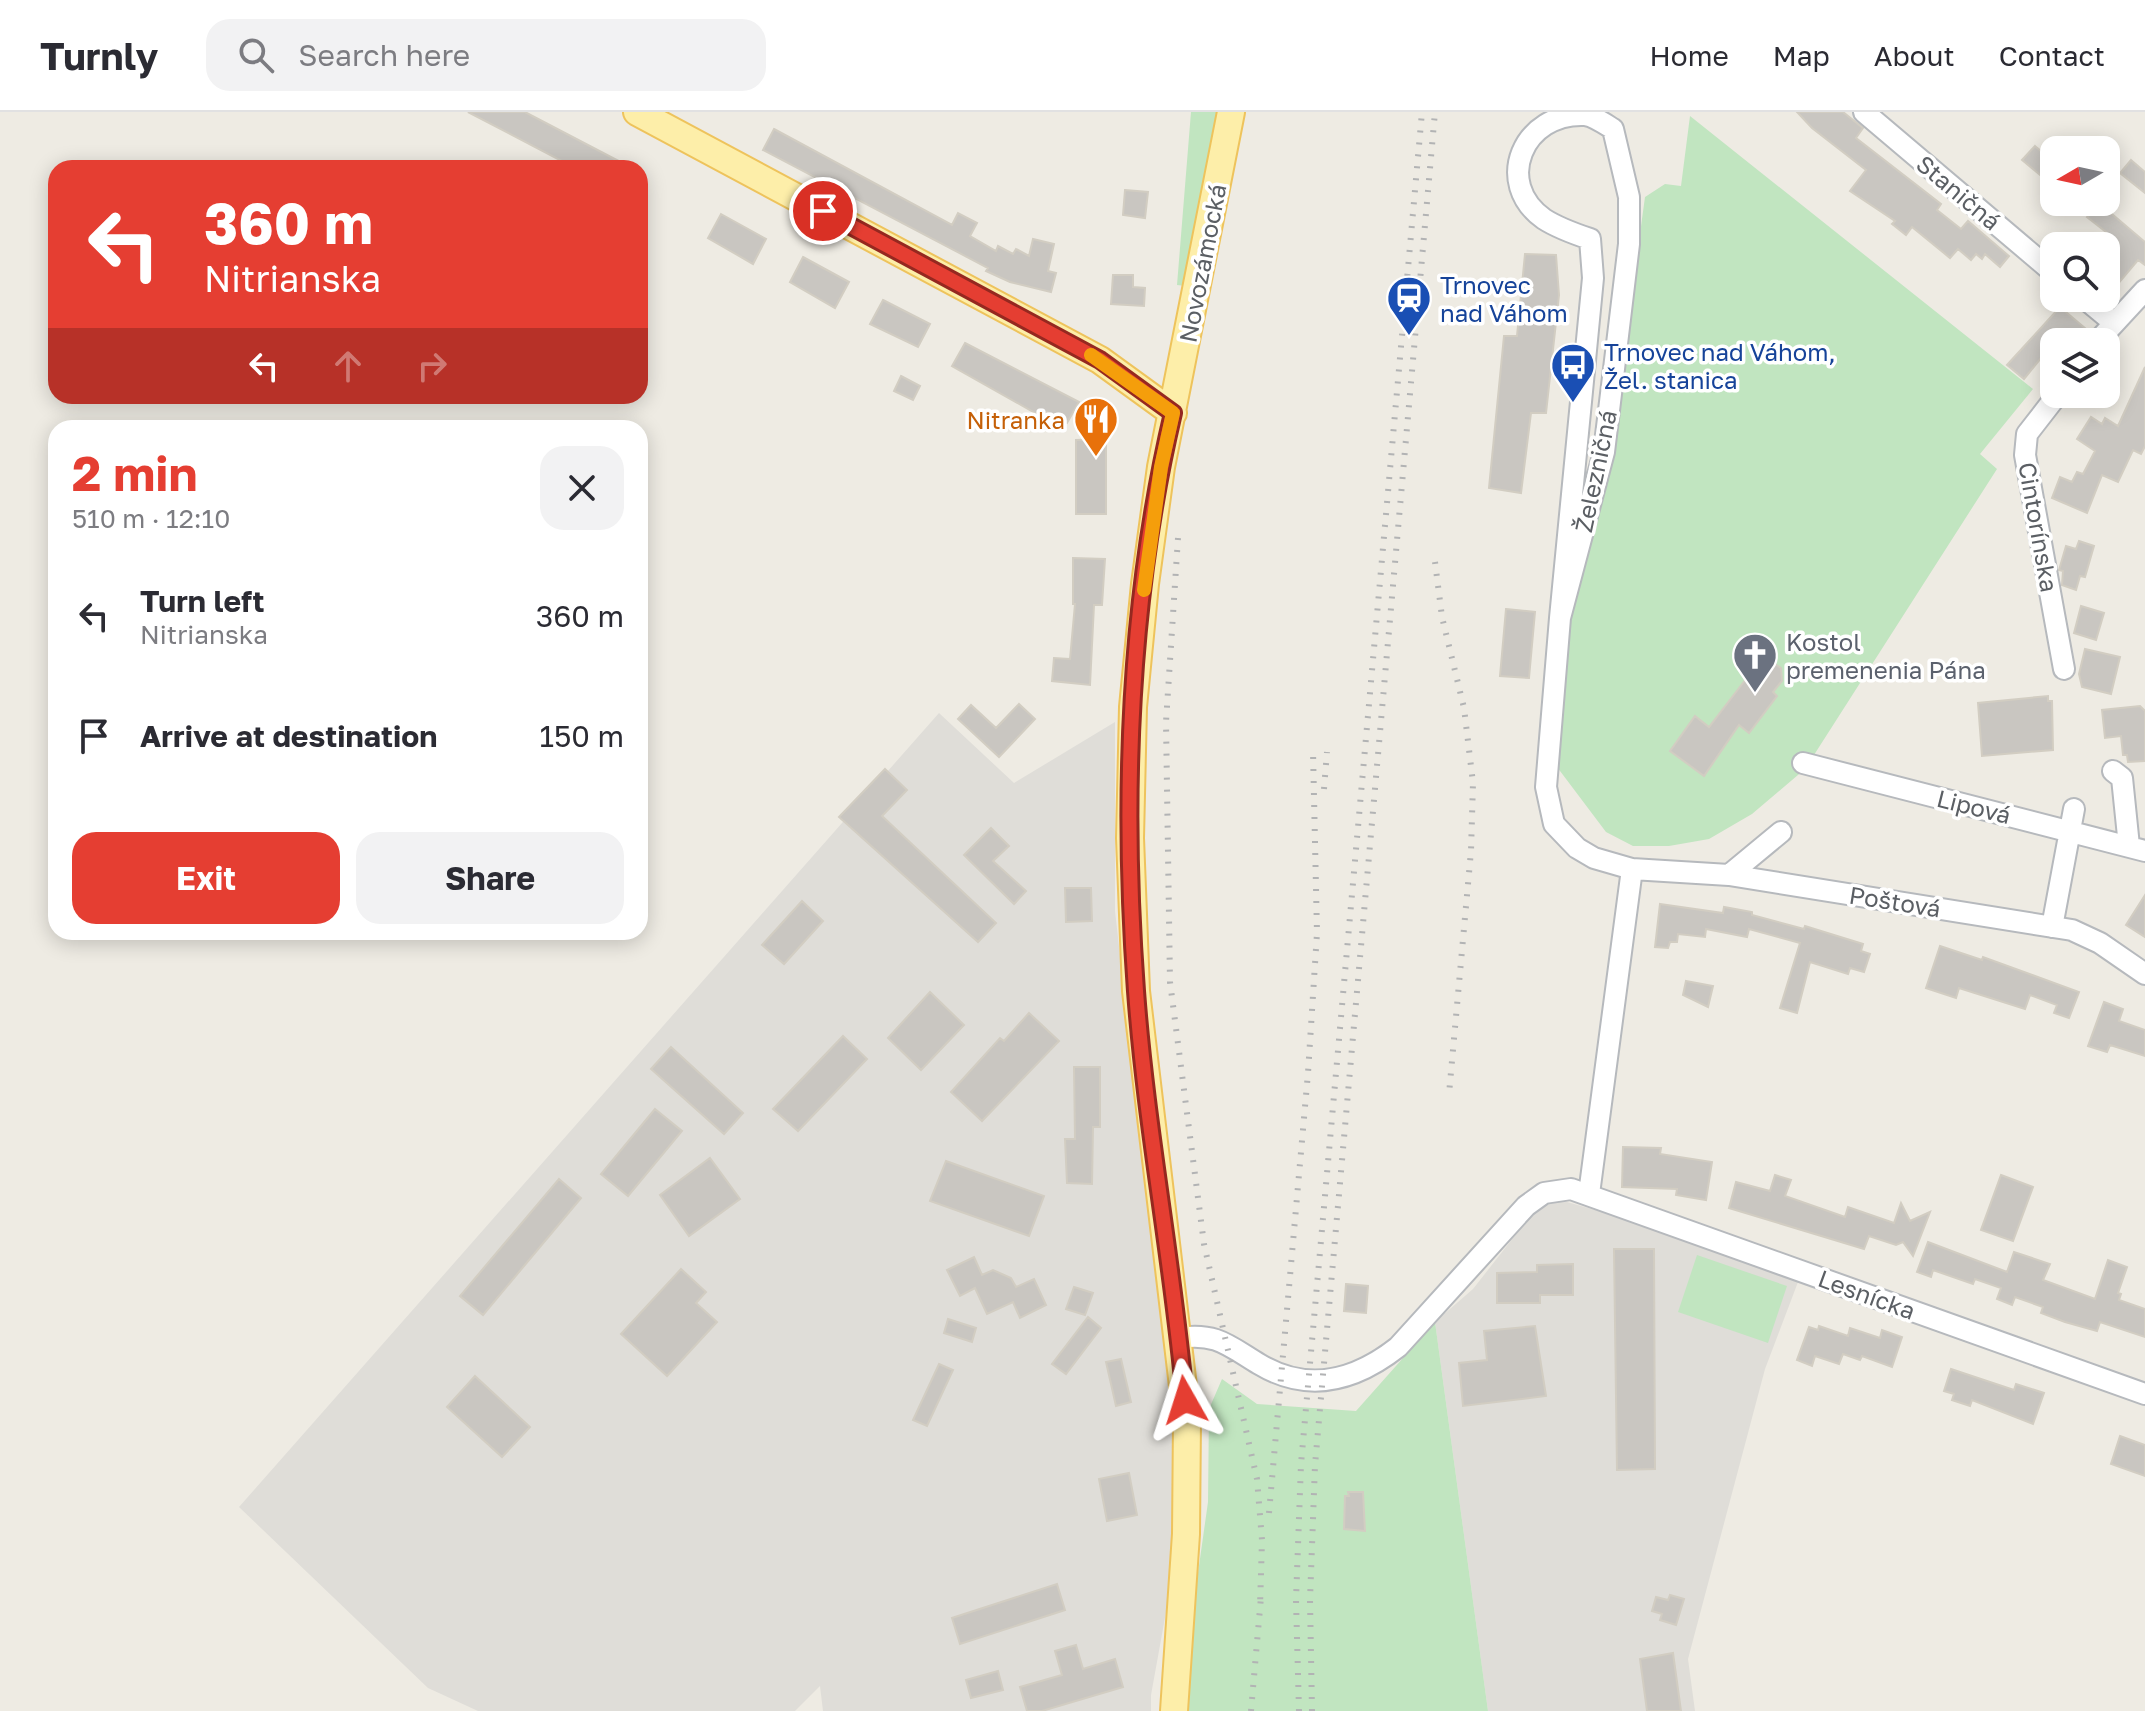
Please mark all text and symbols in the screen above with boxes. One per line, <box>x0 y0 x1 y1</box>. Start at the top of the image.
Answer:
search box <box>206 19 766 91</box>
text: Turnly <box>40 33 158 78</box>
icon: search <box>234 33 278 77</box>
text: Search here <box>298 37 470 73</box>
text: Home <box>1650 39 1729 72</box>
text: Map <box>1773 39 1830 72</box>
text: About <box>1874 39 1955 72</box>
text: Contact <box>1999 39 2105 72</box>
north arrow <box>2040 136 2120 216</box>
map controls <box>2040 136 2120 408</box>
street label: Staničná <box>1911 149 2007 235</box>
pin <box>789 177 857 245</box>
street label: Novozámocká <box>1172 181 1232 345</box>
text: 360 m <box>204 189 373 256</box>
icon: arrive <box>801 189 845 233</box>
icon: left <box>72 192 176 296</box>
button: search <box>2040 232 2120 312</box>
text: Nitrianska <box>204 257 381 300</box>
place label: Trnovec nad Váhom <box>1440 270 1568 327</box>
station icon: Trnovec nad Váhom <box>1385 274 1433 337</box>
button: layers <box>2040 328 2120 408</box>
place label: Trnovec nad Váhom, Žel. stanica <box>1604 337 1836 394</box>
bus stop icon: Trnovec nad Váhom, Žel. stanica <box>1549 341 1597 404</box>
icon: left <box>242 344 286 388</box>
icon: ahead <box>326 344 370 388</box>
icon: right <box>410 344 454 388</box>
restaurant icon: Nitranka <box>1072 395 1120 458</box>
place label: Nitranka <box>966 405 1065 434</box>
street label: Železničná <box>1568 407 1622 535</box>
text: 2 min <box>72 444 197 502</box>
button: close <box>540 446 624 530</box>
street label: Cintorínska <box>2013 460 2065 594</box>
text: 510 m · 12:10 <box>72 503 230 534</box>
text: Turn left <box>140 583 265 619</box>
icon: left <box>72 594 116 638</box>
text: 360 m <box>536 598 624 634</box>
text: Nitrianska <box>140 619 268 650</box>
place label: Kostol premenenia Pána <box>1786 627 1986 684</box>
church icon: Kostol premenenia Pána <box>1731 631 1779 694</box>
icon: arrive <box>72 714 116 758</box>
text: Arrive at destination <box>140 718 437 754</box>
text: 150 m <box>539 718 624 754</box>
street label: Lipová <box>1934 783 2014 829</box>
button: Exit <box>72 832 340 924</box>
button: Share <box>356 832 624 924</box>
street label: Poštová <box>1847 879 1943 923</box>
street label: Lesnícka <box>1814 1263 1920 1325</box>
position arrow <box>1143 1358 1227 1442</box>

